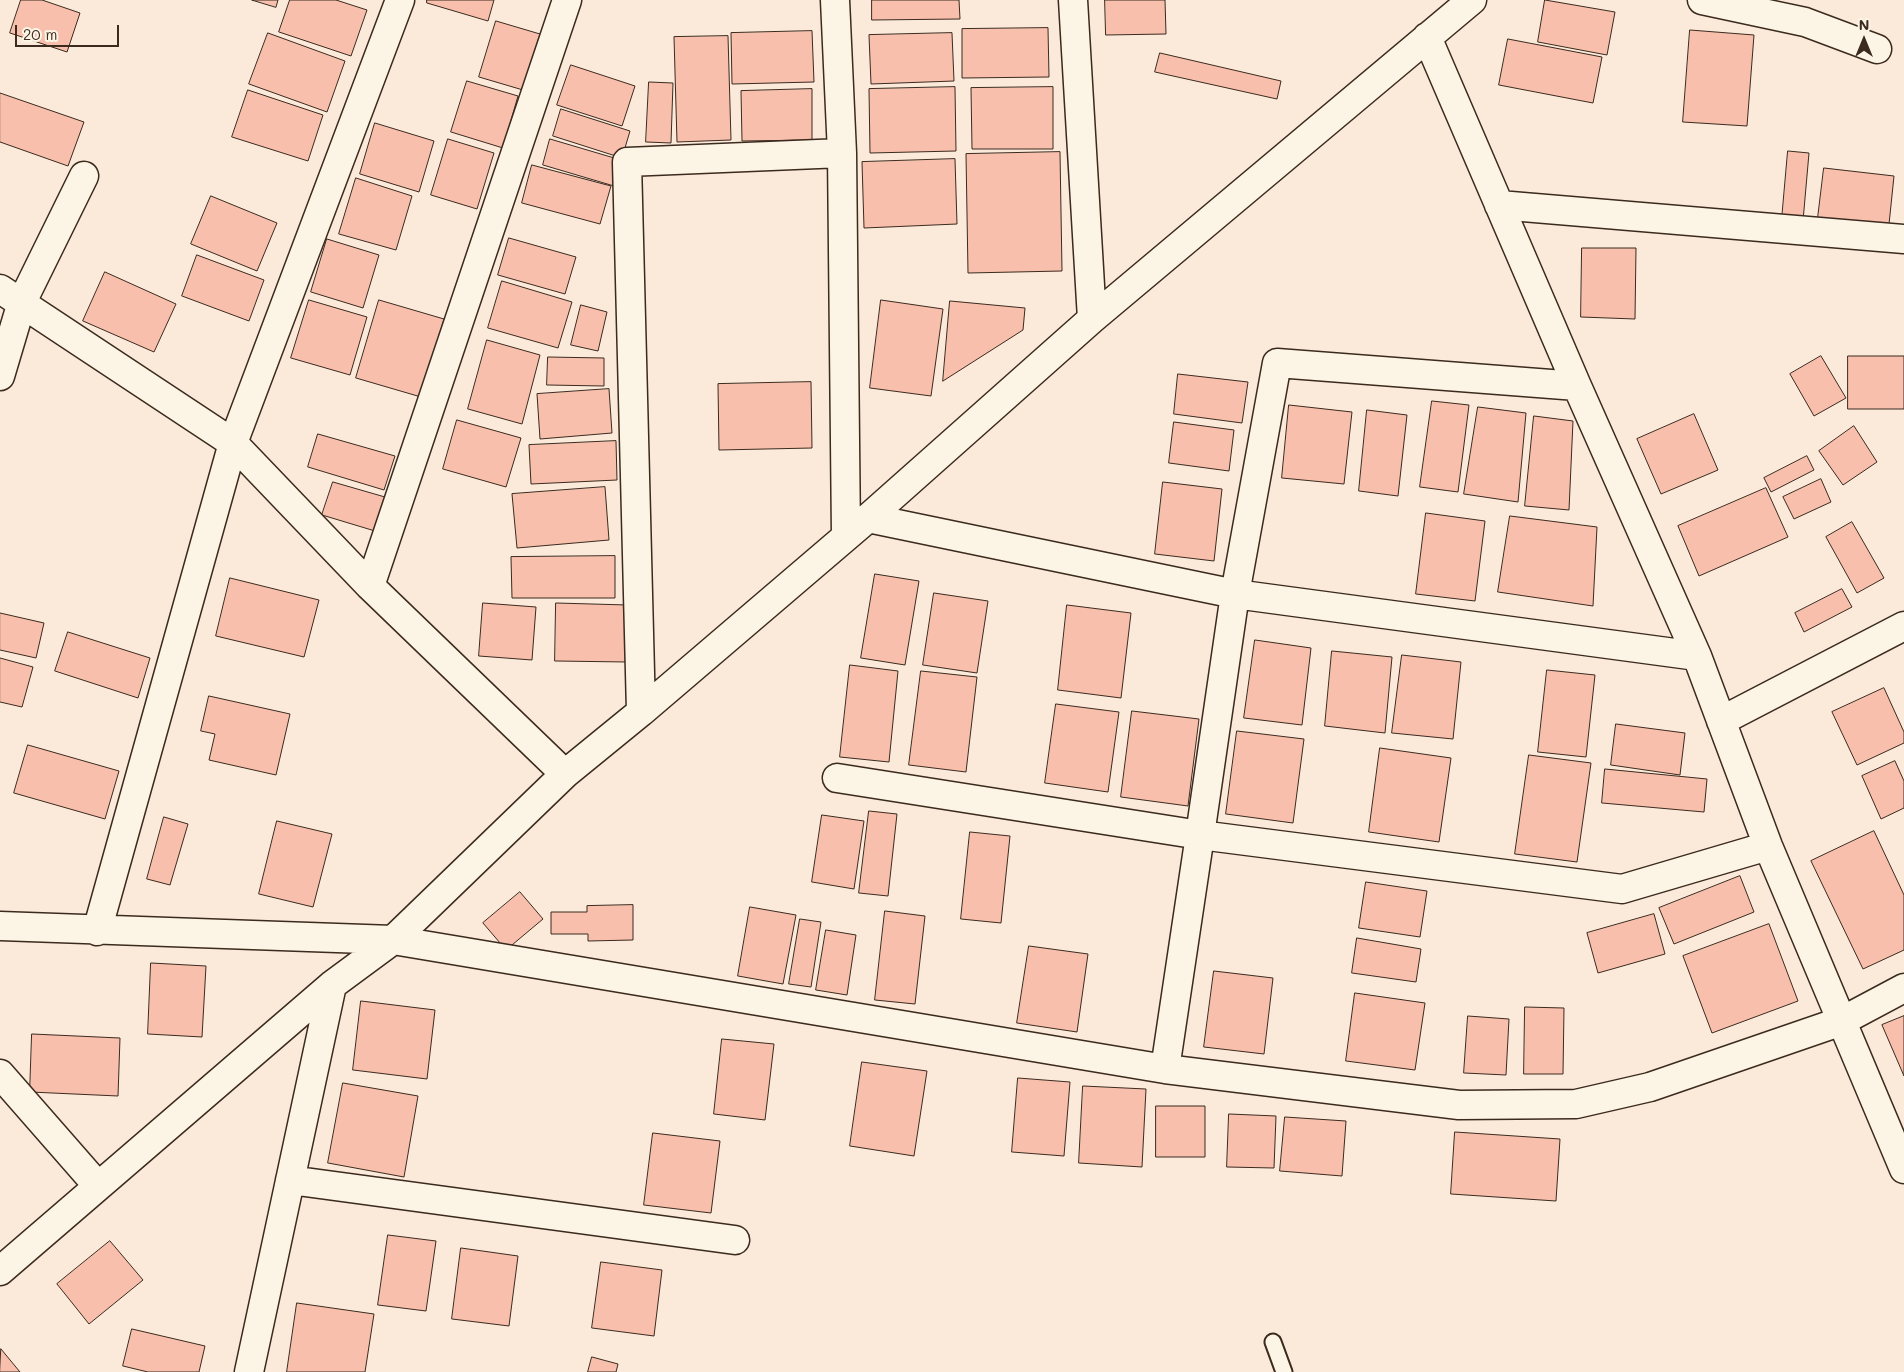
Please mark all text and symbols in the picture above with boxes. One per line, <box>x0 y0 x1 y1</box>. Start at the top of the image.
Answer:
scale bar <box>18 15 121 47</box>
north arrow <box>1839 15 1889 65</box>
text: N <box>1859 15 1869 34</box>
text: 20 m <box>23 24 57 44</box>

